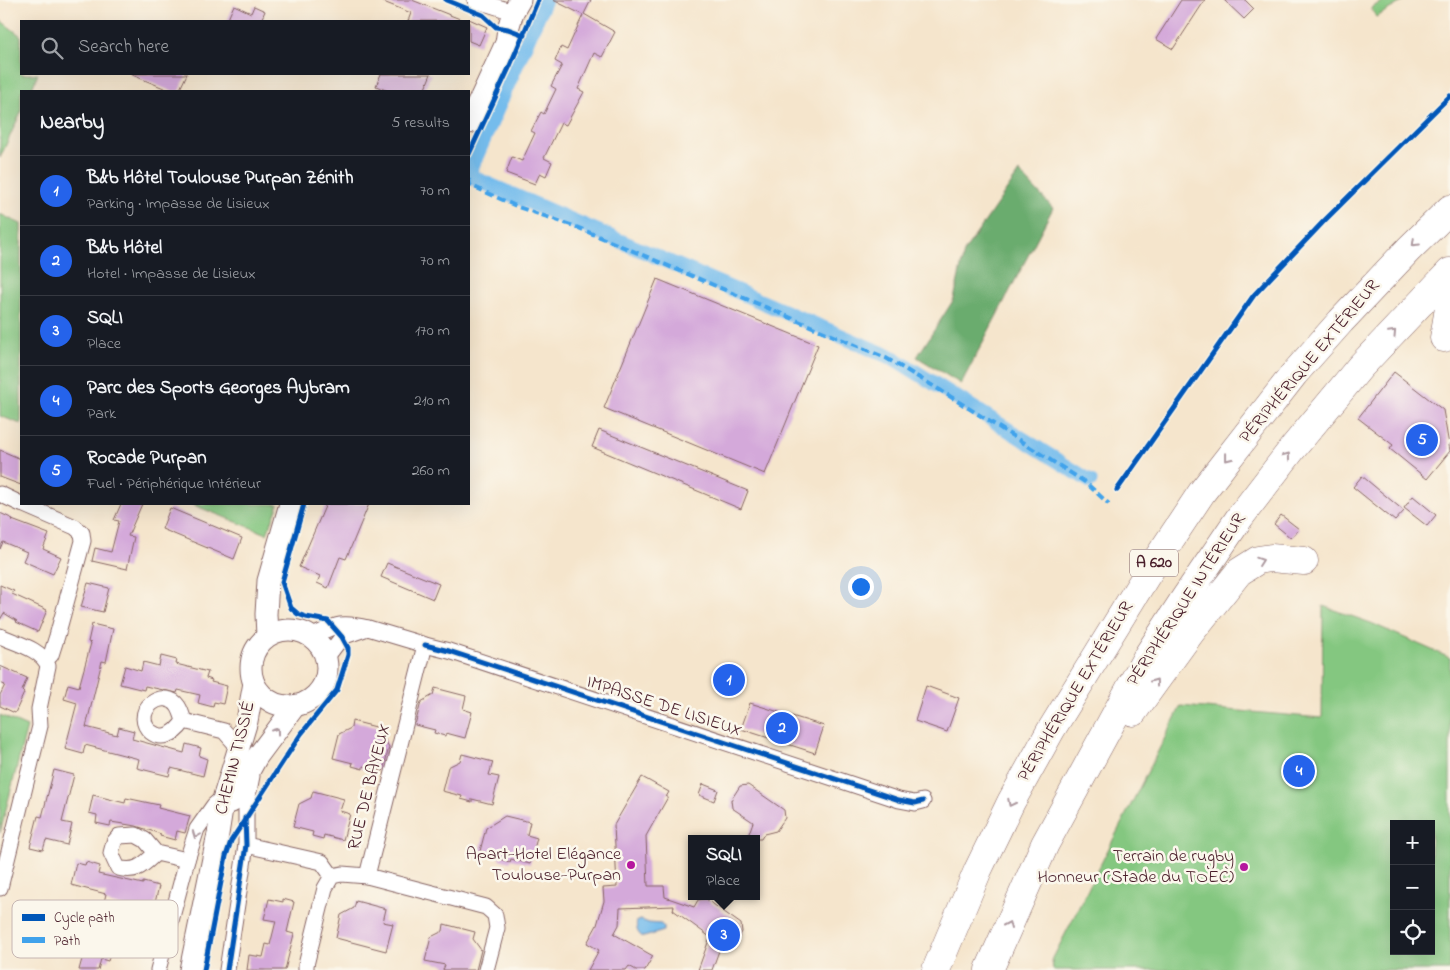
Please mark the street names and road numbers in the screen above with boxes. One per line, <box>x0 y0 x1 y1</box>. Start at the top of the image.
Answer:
street label: PÉRIPHÉRIQUE EXTÉRIEUR <box>1234 274 1386 449</box>
street label: PÉRIPHÉRIQUE INTÉRIEUR <box>1121 508 1253 692</box>
road number: A 620 <box>1130 550 1178 576</box>
street label: PÉRIPHÉRIQUE EXTÉRIEUR <box>1012 597 1140 787</box>
street label: IMPASSE DE LISIEUX <box>583 670 745 744</box>
street label: CHEMIN TISSIÉ <box>209 699 263 817</box>
street label: RUE DE BAYEUX <box>342 721 398 853</box>

